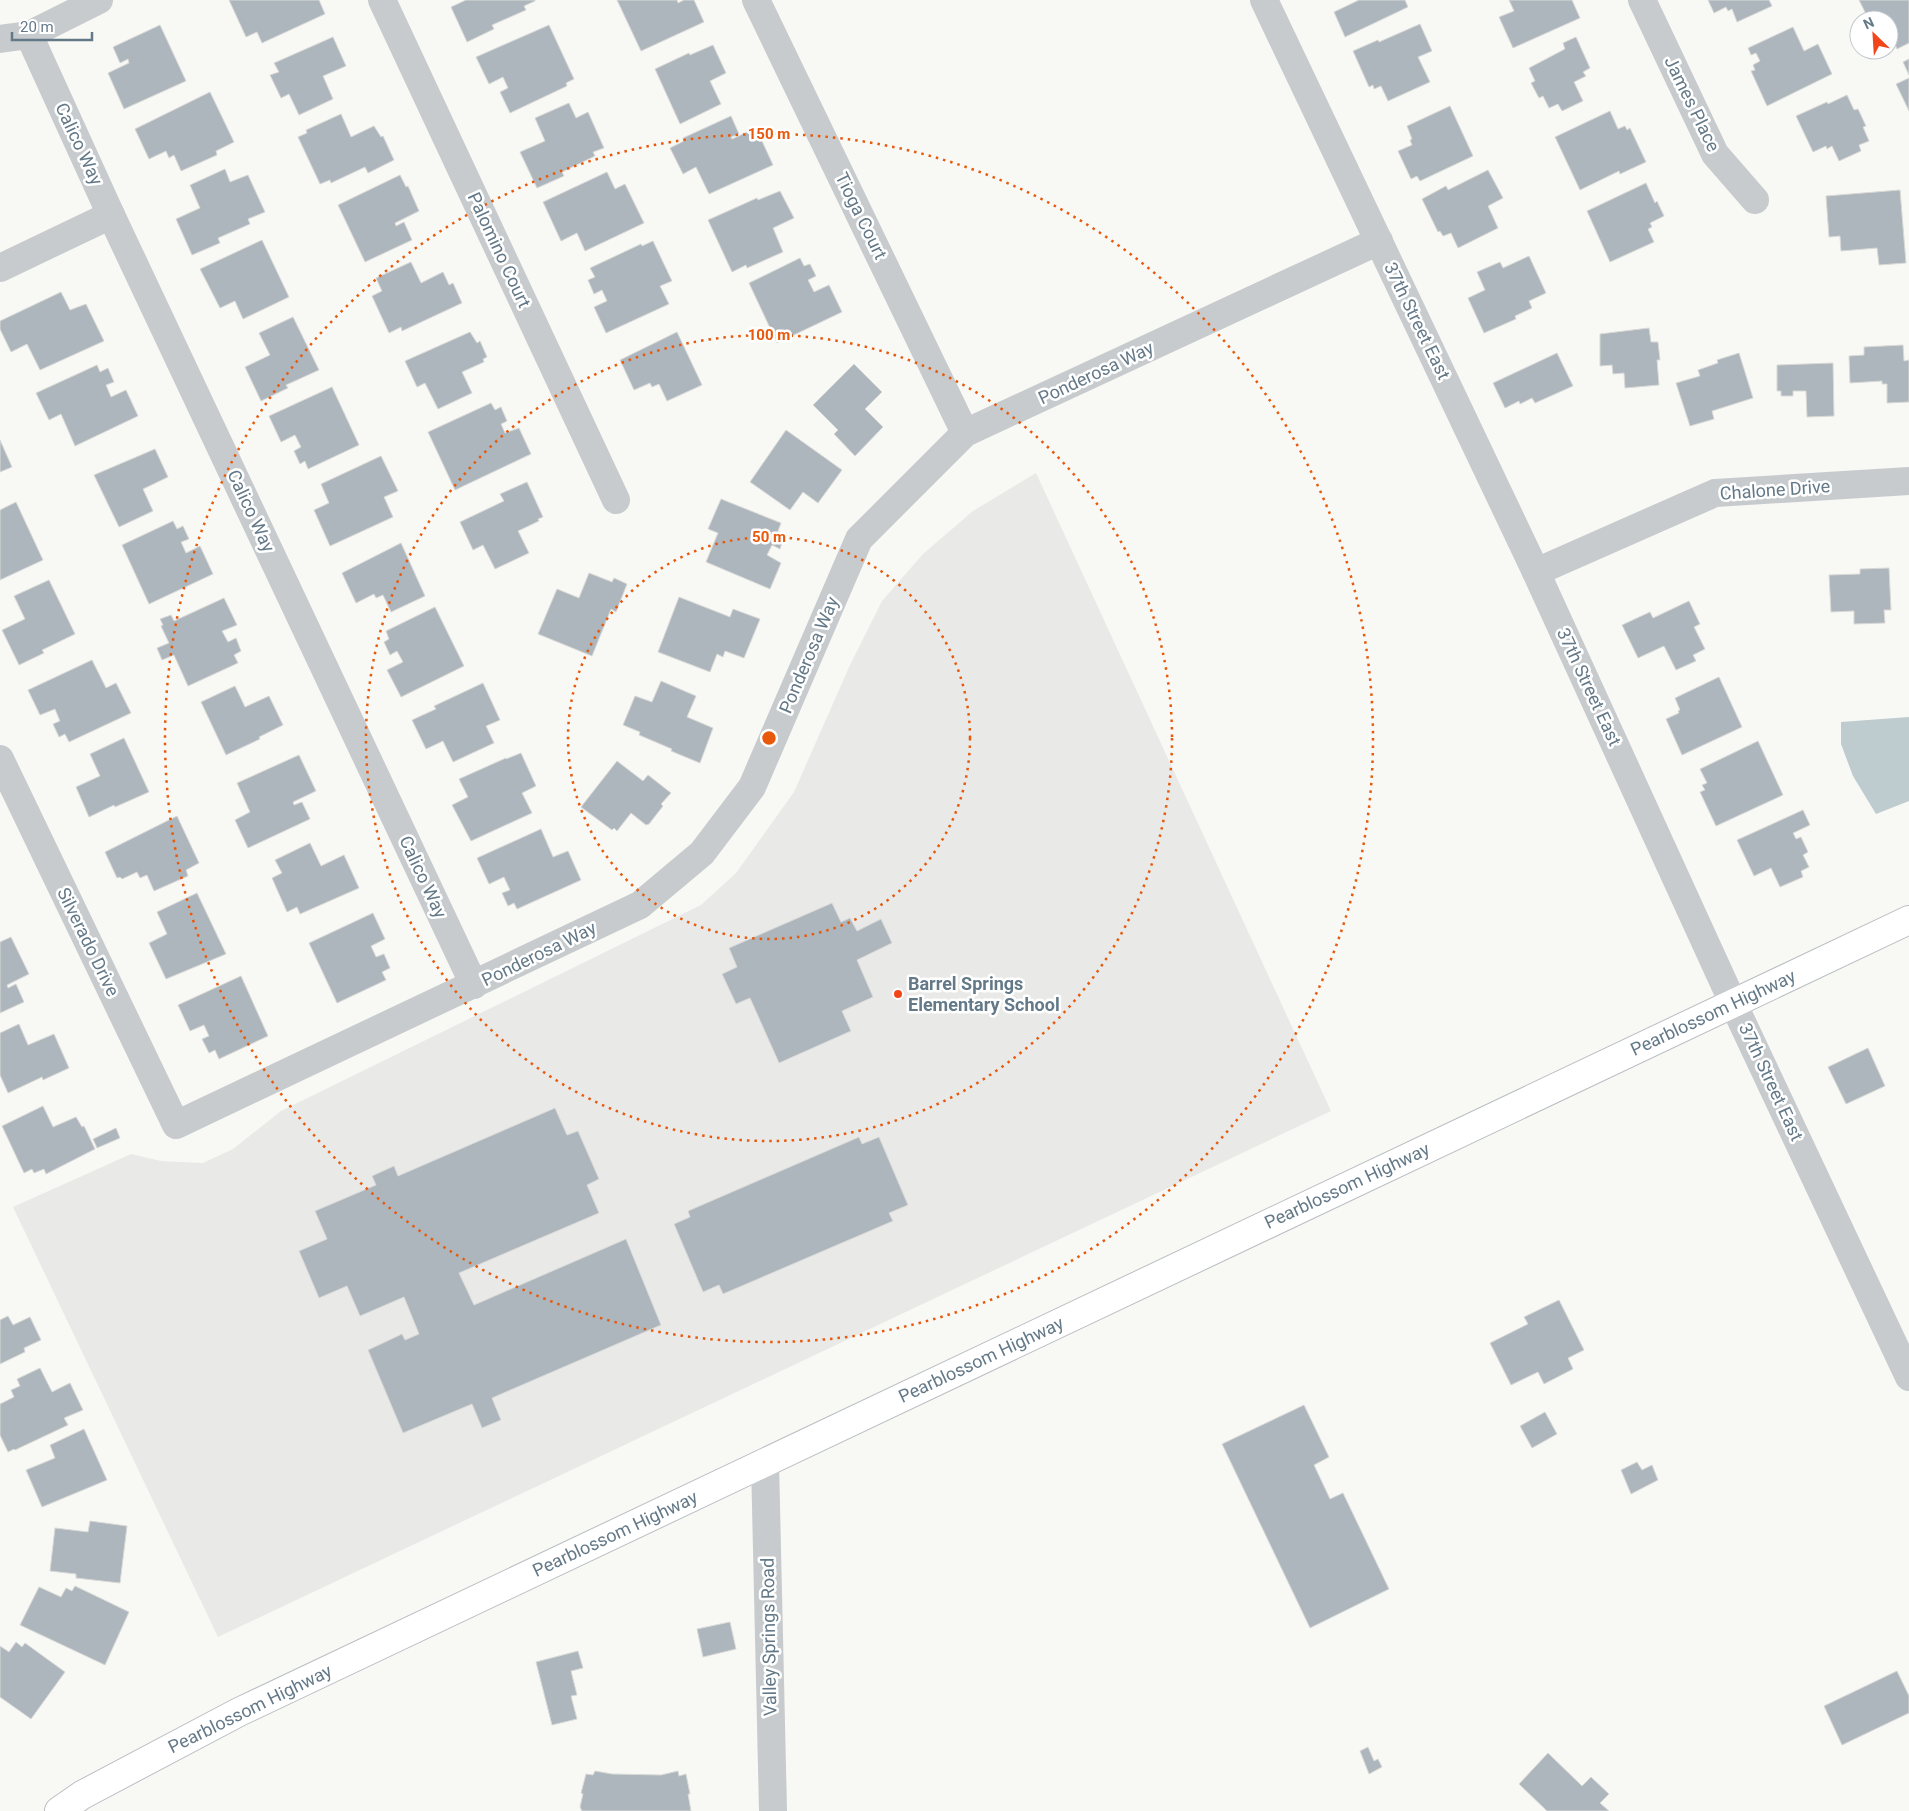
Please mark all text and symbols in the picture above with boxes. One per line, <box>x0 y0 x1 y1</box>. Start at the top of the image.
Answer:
scale bar <box>12 10 92 42</box>
north arrow <box>1849 10 1899 60</box>
text: N <box>1861 14 1876 33</box>
text: 20 m <box>20 18 54 36</box>
street label: James Place <box>1660 53 1725 155</box>
street label: Calico Way <box>51 99 108 189</box>
text: 150 m <box>748 125 790 143</box>
street label: Tioga Court <box>831 169 892 263</box>
street label: Palomino Court <box>464 189 535 311</box>
street label: 37th Street East <box>1380 259 1455 383</box>
text: 100 m <box>748 326 790 344</box>
street label: Ponderosa Way <box>1035 336 1157 408</box>
street label: Calico Way <box>223 466 280 556</box>
street label: Chalone Drive <box>1719 475 1831 504</box>
text: 50 m <box>752 528 786 546</box>
street label: Ponderosa Way <box>775 593 843 716</box>
street label: 37th Street East <box>1553 625 1626 749</box>
centre of rings <box>760 729 778 747</box>
street label: Calico Way <box>395 832 452 922</box>
street label: Silverado Drive <box>53 884 124 1000</box>
street label: Ponderosa Way <box>478 917 600 990</box>
street label: Pearblossom Highway <box>1627 965 1799 1060</box>
place label: Barrel Springs Elementary School <box>908 973 1060 1015</box>
marker: Barrel Springs Elementary School <box>892 988 904 1000</box>
street label: 37th Street East <box>1735 1020 1808 1144</box>
street label: Pearblossom Highway <box>1261 1138 1433 1233</box>
street label: Pearblossom Highway <box>895 1312 1067 1407</box>
street label: Pearblossom Highway <box>529 1486 701 1581</box>
street label: Valley Springs Road <box>757 1558 780 1716</box>
street label: Pearblossom Highway <box>165 1660 335 1757</box>

